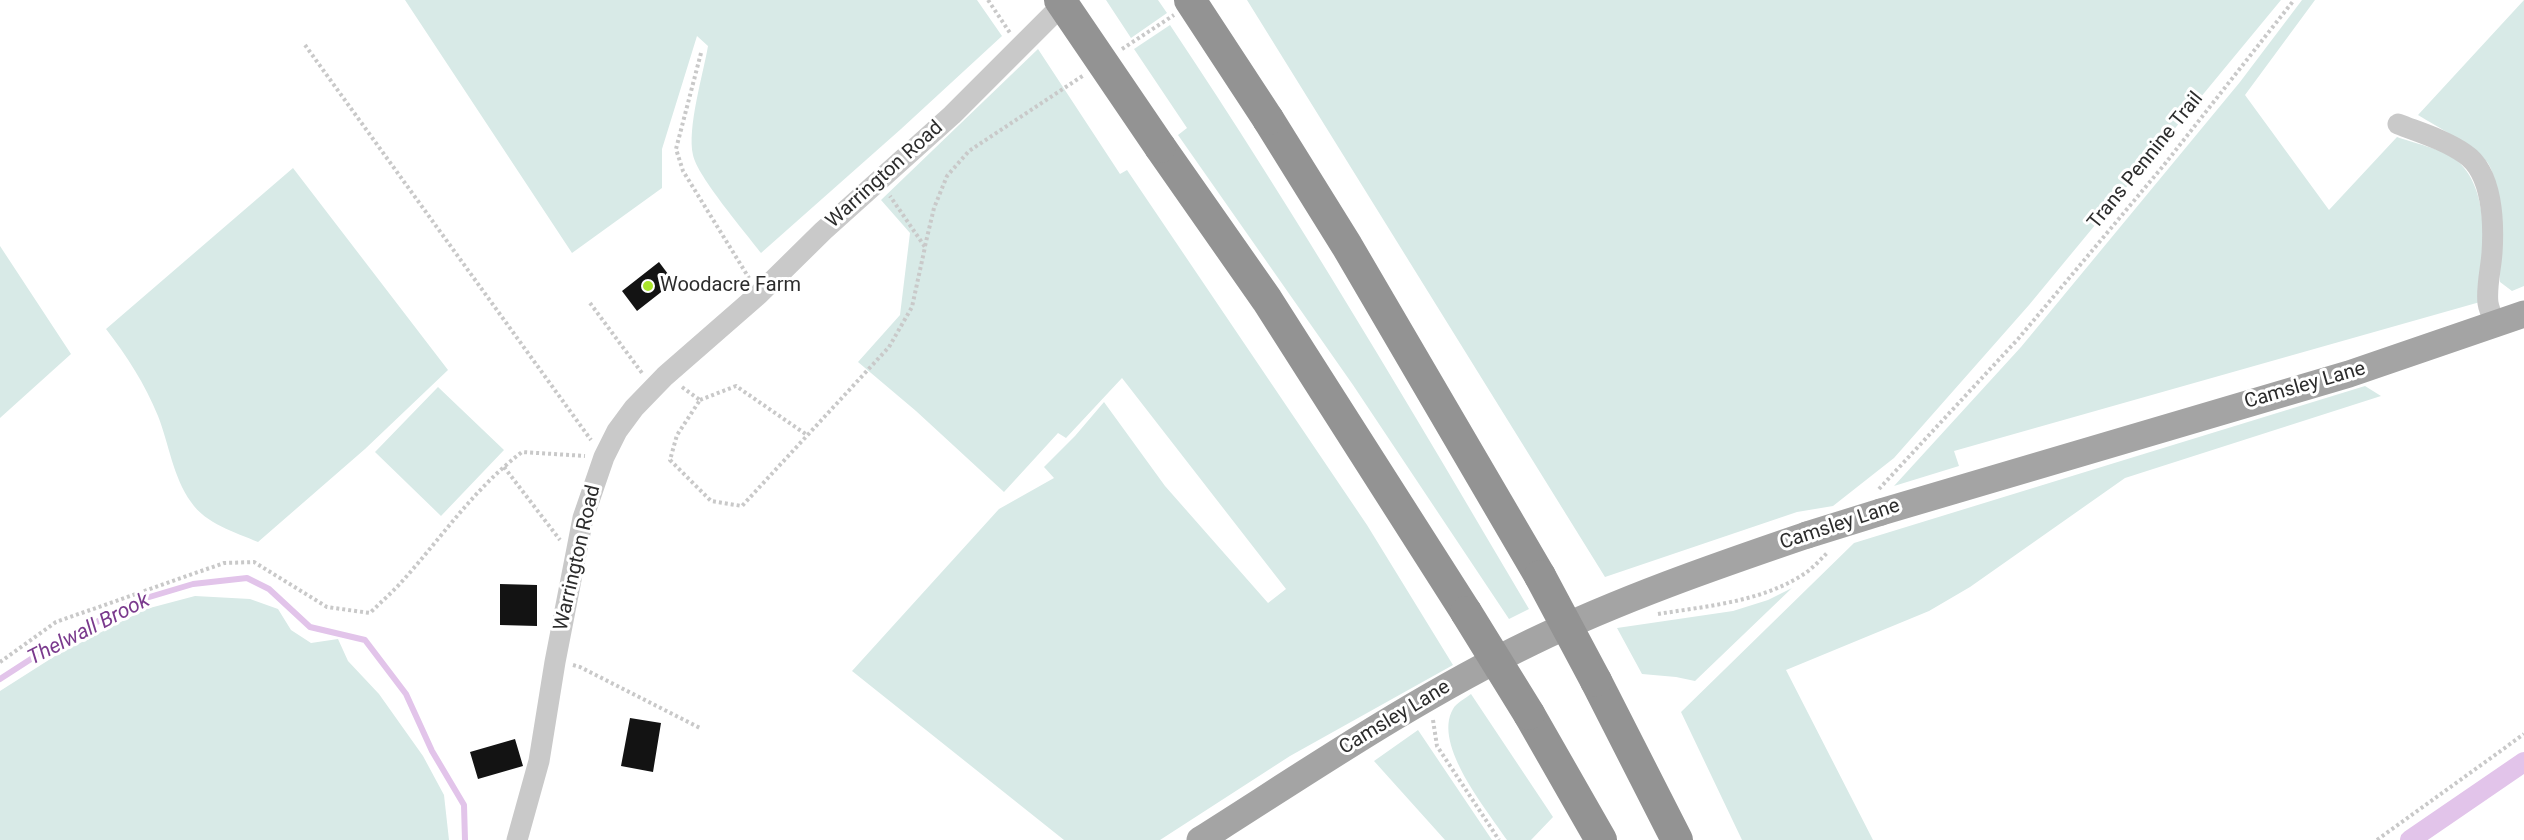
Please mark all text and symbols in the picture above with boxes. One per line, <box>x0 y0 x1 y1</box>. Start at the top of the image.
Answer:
street label: Trans Pennine Trail <box>2083 88 2209 234</box>
street label: Warrington Road <box>822 116 948 234</box>
place label: Woodacre Farm <box>660 274 801 298</box>
marker: Woodacre Farm <box>641 279 655 293</box>
street label: Camsley Lane <box>2242 357 2368 415</box>
street label: Warrington Road <box>550 483 606 633</box>
street label: Camsley Lane <box>1777 494 1903 556</box>
water label: Thelwall Brook <box>24 588 154 672</box>
street label: Camsley Lane <box>1335 676 1455 760</box>

